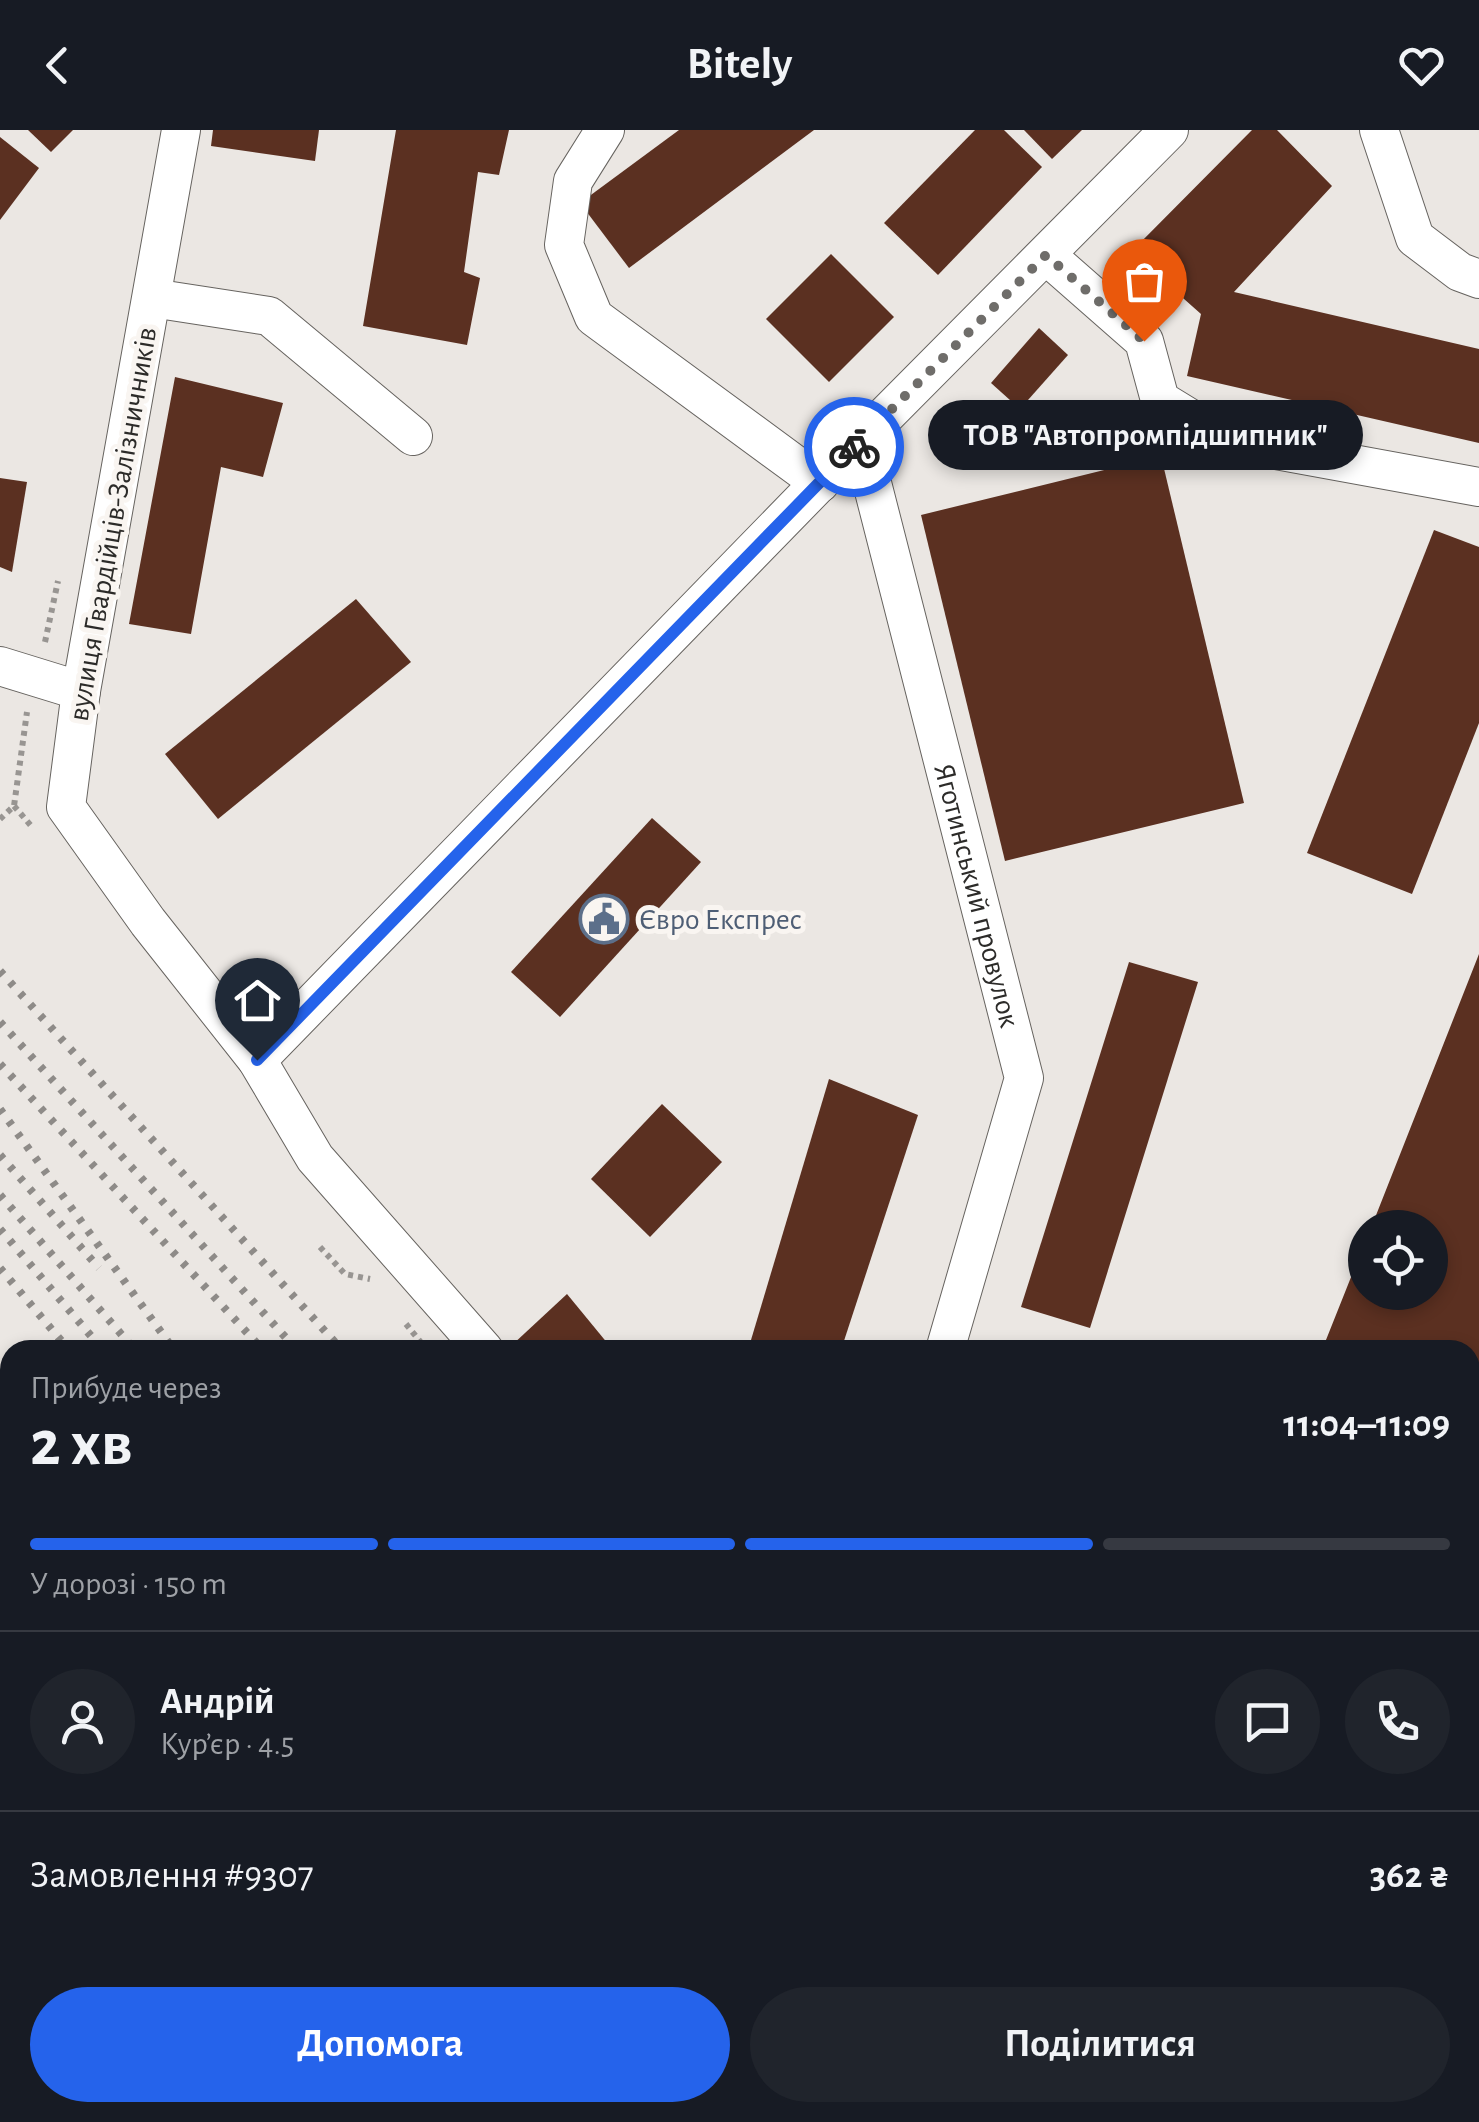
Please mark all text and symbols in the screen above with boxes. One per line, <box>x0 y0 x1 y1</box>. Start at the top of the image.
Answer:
icon: back <box>30 38 85 93</box>
icon: heart <box>1394 38 1449 93</box>
text: Bitely <box>687 42 792 87</box>
pin <box>1102 239 1187 342</box>
icon: bag <box>1117 254 1172 309</box>
street label: вулиця Гвардійців-Залізничників <box>64 325 162 724</box>
courier <box>804 397 904 497</box>
callout: ТОВ "Автопромпідшипник" <box>926 401 1362 471</box>
text: ТОВ "Автопромпідшипник" <box>963 419 1328 451</box>
icon: bike <box>827 420 882 475</box>
street label: Яготинський провулок <box>928 761 1025 1031</box>
public building icon: Євро Експрес <box>578 893 630 945</box>
place label: Євро Експрес <box>639 905 802 935</box>
pin <box>215 958 300 1061</box>
icon: home <box>230 973 285 1028</box>
map controls <box>1348 1210 1448 1310</box>
button: locate <box>1348 1210 1448 1310</box>
text: Прибуде через <box>30 1372 222 1404</box>
text: 11:04–11:09 <box>1283 1406 1450 1444</box>
text: 2 хв <box>30 1412 133 1477</box>
text: У дорозі · 150 m <box>30 1568 227 1600</box>
button: person <box>30 1669 135 1774</box>
button: chat <box>1215 1669 1320 1774</box>
button: phone <box>1345 1669 1450 1774</box>
text: Андрій <box>160 1683 275 1721</box>
text: Кур’єр · 4.5 <box>160 1728 294 1760</box>
text: Замовлення #9307 <box>30 1857 314 1895</box>
text: 362 ₴ <box>1370 1857 1450 1895</box>
button: Допомога <box>30 1987 730 2102</box>
button: Поділитися <box>750 1987 1450 2102</box>

